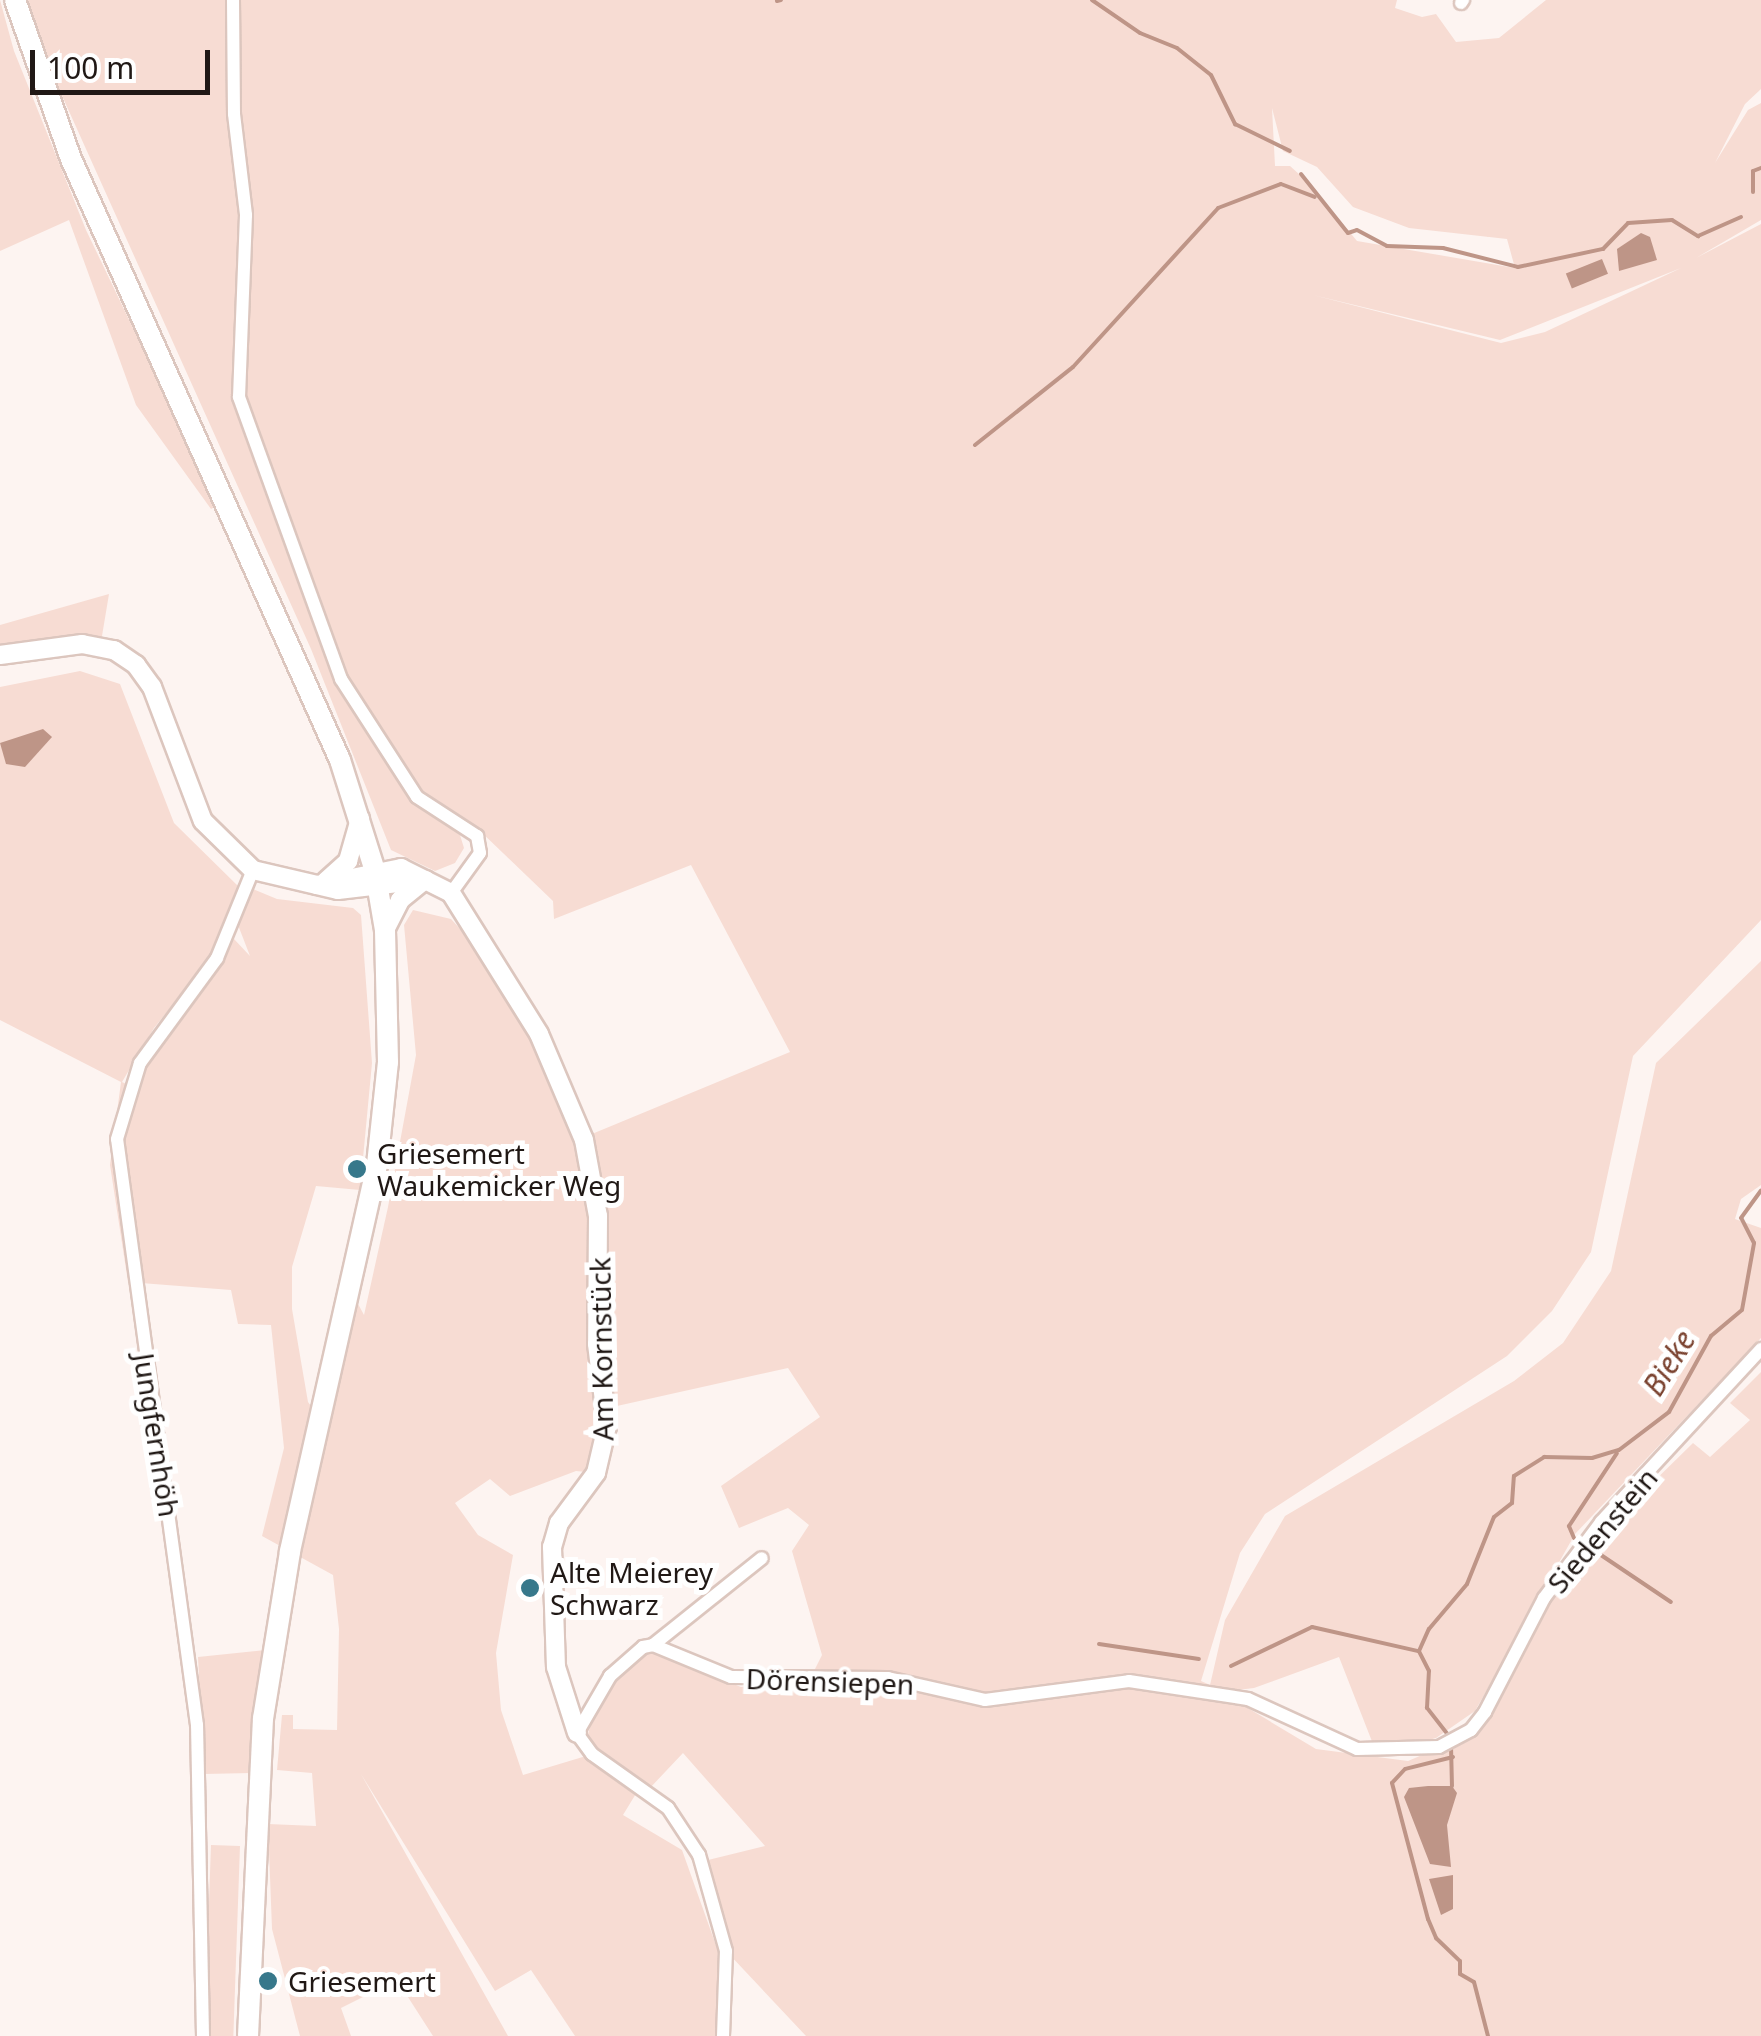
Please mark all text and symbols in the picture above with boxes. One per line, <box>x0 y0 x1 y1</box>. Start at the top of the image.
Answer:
scale bar <box>35 30 215 92</box>
text: 100 m <box>47 47 134 88</box>
place label: Griesemert Waukemicker Weg <box>377 1136 621 1202</box>
marker: Griesemert Waukemicker Weg <box>346 1158 368 1180</box>
street label: Am Kornstück <box>583 1257 619 1441</box>
water label: Bieke <box>1635 1324 1703 1402</box>
street label: Jungfernhöh <box>127 1351 187 1519</box>
street label: Siedenstein <box>1540 1461 1664 1599</box>
place label: Alte Meierey Schwarz <box>550 1555 713 1621</box>
marker: Alte Meierey Schwarz <box>519 1577 541 1599</box>
street label: Dörensiepen <box>745 1661 915 1701</box>
place label: Griesemert <box>288 1964 436 1998</box>
marker: Griesemert <box>257 1970 279 1992</box>

